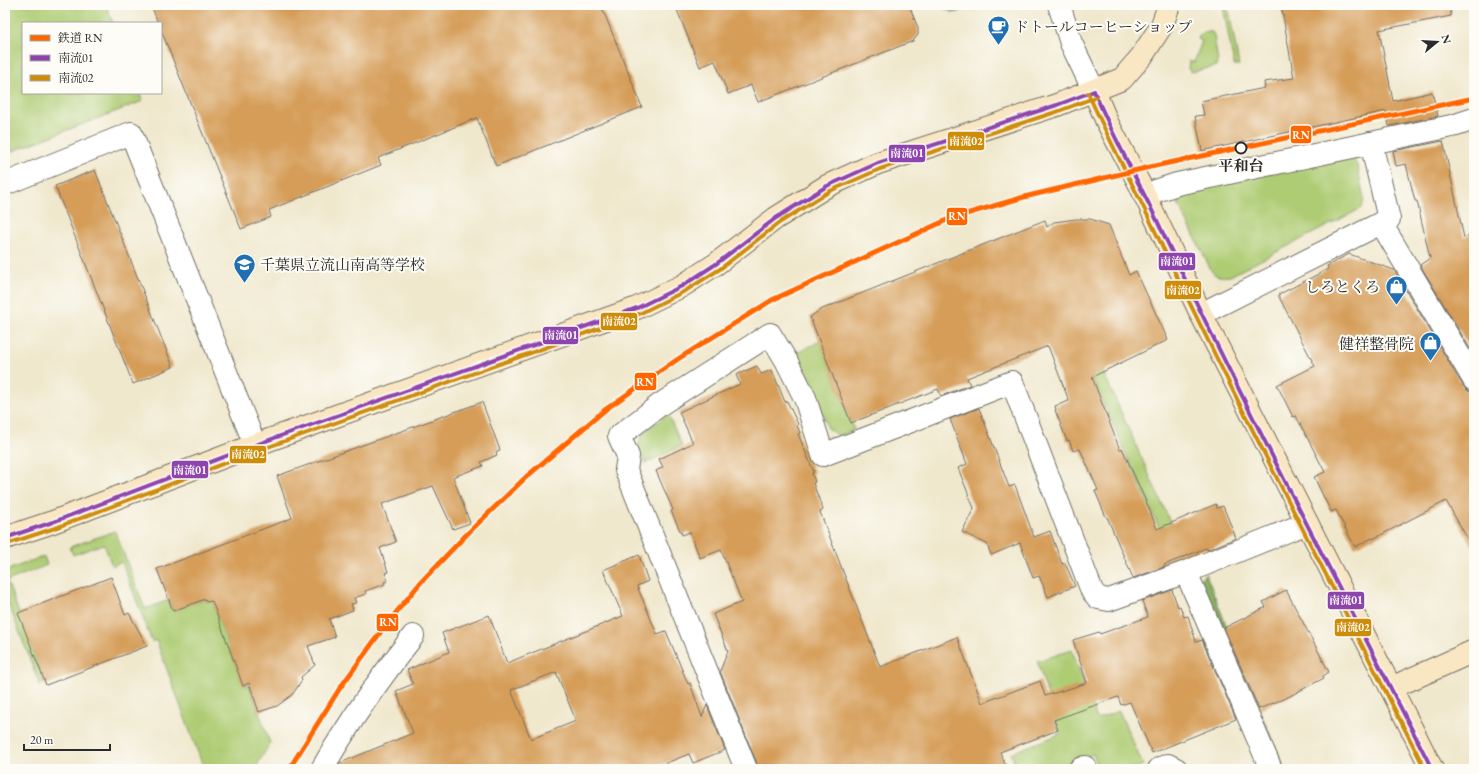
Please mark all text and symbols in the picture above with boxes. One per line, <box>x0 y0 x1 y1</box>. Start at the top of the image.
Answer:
cafe icon: ドトールコーヒーショップ <box>986 13 1012 46</box>
place label: ドトールコーヒーショップ <box>1014 17 1193 36</box>
legend <box>22 22 162 94</box>
north arrow <box>1417 22 1457 62</box>
text: 鉄道 RN <box>57 30 103 46</box>
text: N <box>1438 33 1455 45</box>
text: 南流01 <box>58 50 94 66</box>
text: 南流02 <box>58 70 94 86</box>
line badge: RN <box>1290 125 1312 144</box>
text: RN <box>1292 128 1310 142</box>
line badge: 南流02 <box>947 131 985 151</box>
text: 南流02 <box>949 134 983 148</box>
marker: 平和台 <box>1234 141 1248 155</box>
line badge: 南流01 <box>888 144 926 163</box>
text: 南流01 <box>890 146 924 160</box>
place label: 平和台 <box>1218 156 1264 175</box>
line badge: RN <box>946 207 968 226</box>
text: RN <box>948 209 966 223</box>
school or university icon: 千葉県立流山南高等学校 <box>232 251 258 284</box>
line badge: 南流01 <box>1158 252 1196 271</box>
text: 南流01 <box>1160 254 1194 268</box>
place label: 千葉県立流山南高等学校 <box>260 255 425 274</box>
shop icon: しろとくろ <box>1383 273 1409 306</box>
place label: しろとくろ <box>1305 277 1380 296</box>
line badge: 南流02 <box>1164 280 1202 300</box>
text: 南流02 <box>1166 283 1200 297</box>
line badge: 南流02 <box>600 312 638 331</box>
text: 南流02 <box>602 314 636 328</box>
line badge: 南流01 <box>542 326 579 345</box>
text: 南流01 <box>544 328 578 342</box>
shop icon: 健祥整骨院 <box>1417 330 1443 363</box>
place label: 健祥整骨院 <box>1339 334 1414 353</box>
line badge: RN <box>634 372 657 391</box>
text: RN <box>636 375 654 389</box>
line badge: 南流02 <box>229 445 267 464</box>
text: 南流02 <box>231 447 265 461</box>
line badge: 南流01 <box>171 460 209 479</box>
text: 南流01 <box>173 463 207 477</box>
line badge: 南流01 <box>1327 591 1365 610</box>
text: 南流01 <box>1329 593 1363 607</box>
line badge: RN <box>376 613 399 632</box>
text: RN <box>379 615 397 629</box>
line badge: 南流02 <box>1334 618 1372 637</box>
text: 南流02 <box>1336 620 1370 634</box>
scale bar <box>24 726 110 752</box>
text: 20 m <box>30 732 54 748</box>

